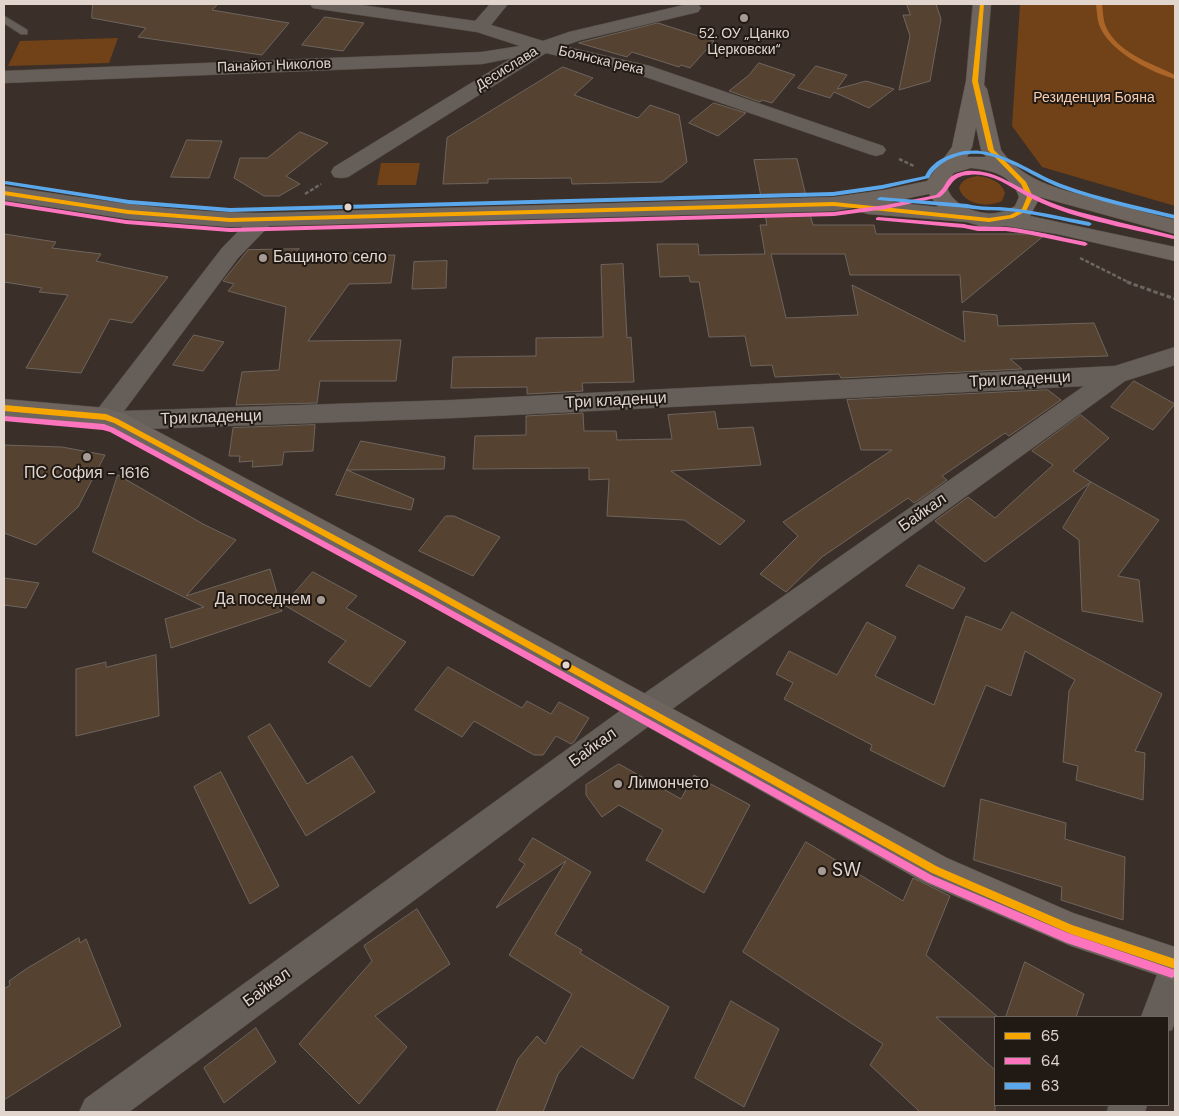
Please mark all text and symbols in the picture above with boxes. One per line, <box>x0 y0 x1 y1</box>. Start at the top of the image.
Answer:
marker: 52. ОУ „Цанко Церковски“ <box>738 12 750 24</box>
place label: 52. ОУ „Цанко Церковски“ <box>698 26 790 58</box>
street label: Десислава <box>473 43 541 95</box>
street label: Боянска река <box>557 43 645 79</box>
street label: Панайот Николов <box>217 56 331 76</box>
park label: Резиденция Бояна <box>1033 90 1155 106</box>
unlabelled marker <box>343 202 353 212</box>
place label: Бащиното село <box>273 248 387 268</box>
marker: Бащиното село <box>257 252 269 264</box>
street label: Три кладенци <box>969 368 1071 392</box>
street label: Три кладенци <box>565 389 667 413</box>
street label: Три кладенци <box>160 407 262 429</box>
marker: ПС София - 1616 <box>81 451 93 463</box>
place label: ПС София - 1616 <box>24 464 150 484</box>
street label: Байкал <box>895 490 951 536</box>
place label: Да поседнем <box>215 590 311 610</box>
marker: Да поседнем <box>315 594 327 606</box>
unlabelled marker <box>561 660 571 670</box>
street label: Байкал <box>566 724 620 772</box>
place label: Лимончето <box>628 774 709 794</box>
marker: Лимончето <box>612 778 624 790</box>
place label: SW <box>832 860 861 882</box>
marker: SW <box>816 865 828 877</box>
street label: Байкал <box>240 964 294 1012</box>
legend <box>994 1016 1169 1106</box>
text: 65 <box>1041 1026 1059 1046</box>
text: 64 <box>1041 1051 1060 1071</box>
text: 63 <box>1041 1076 1059 1096</box>

